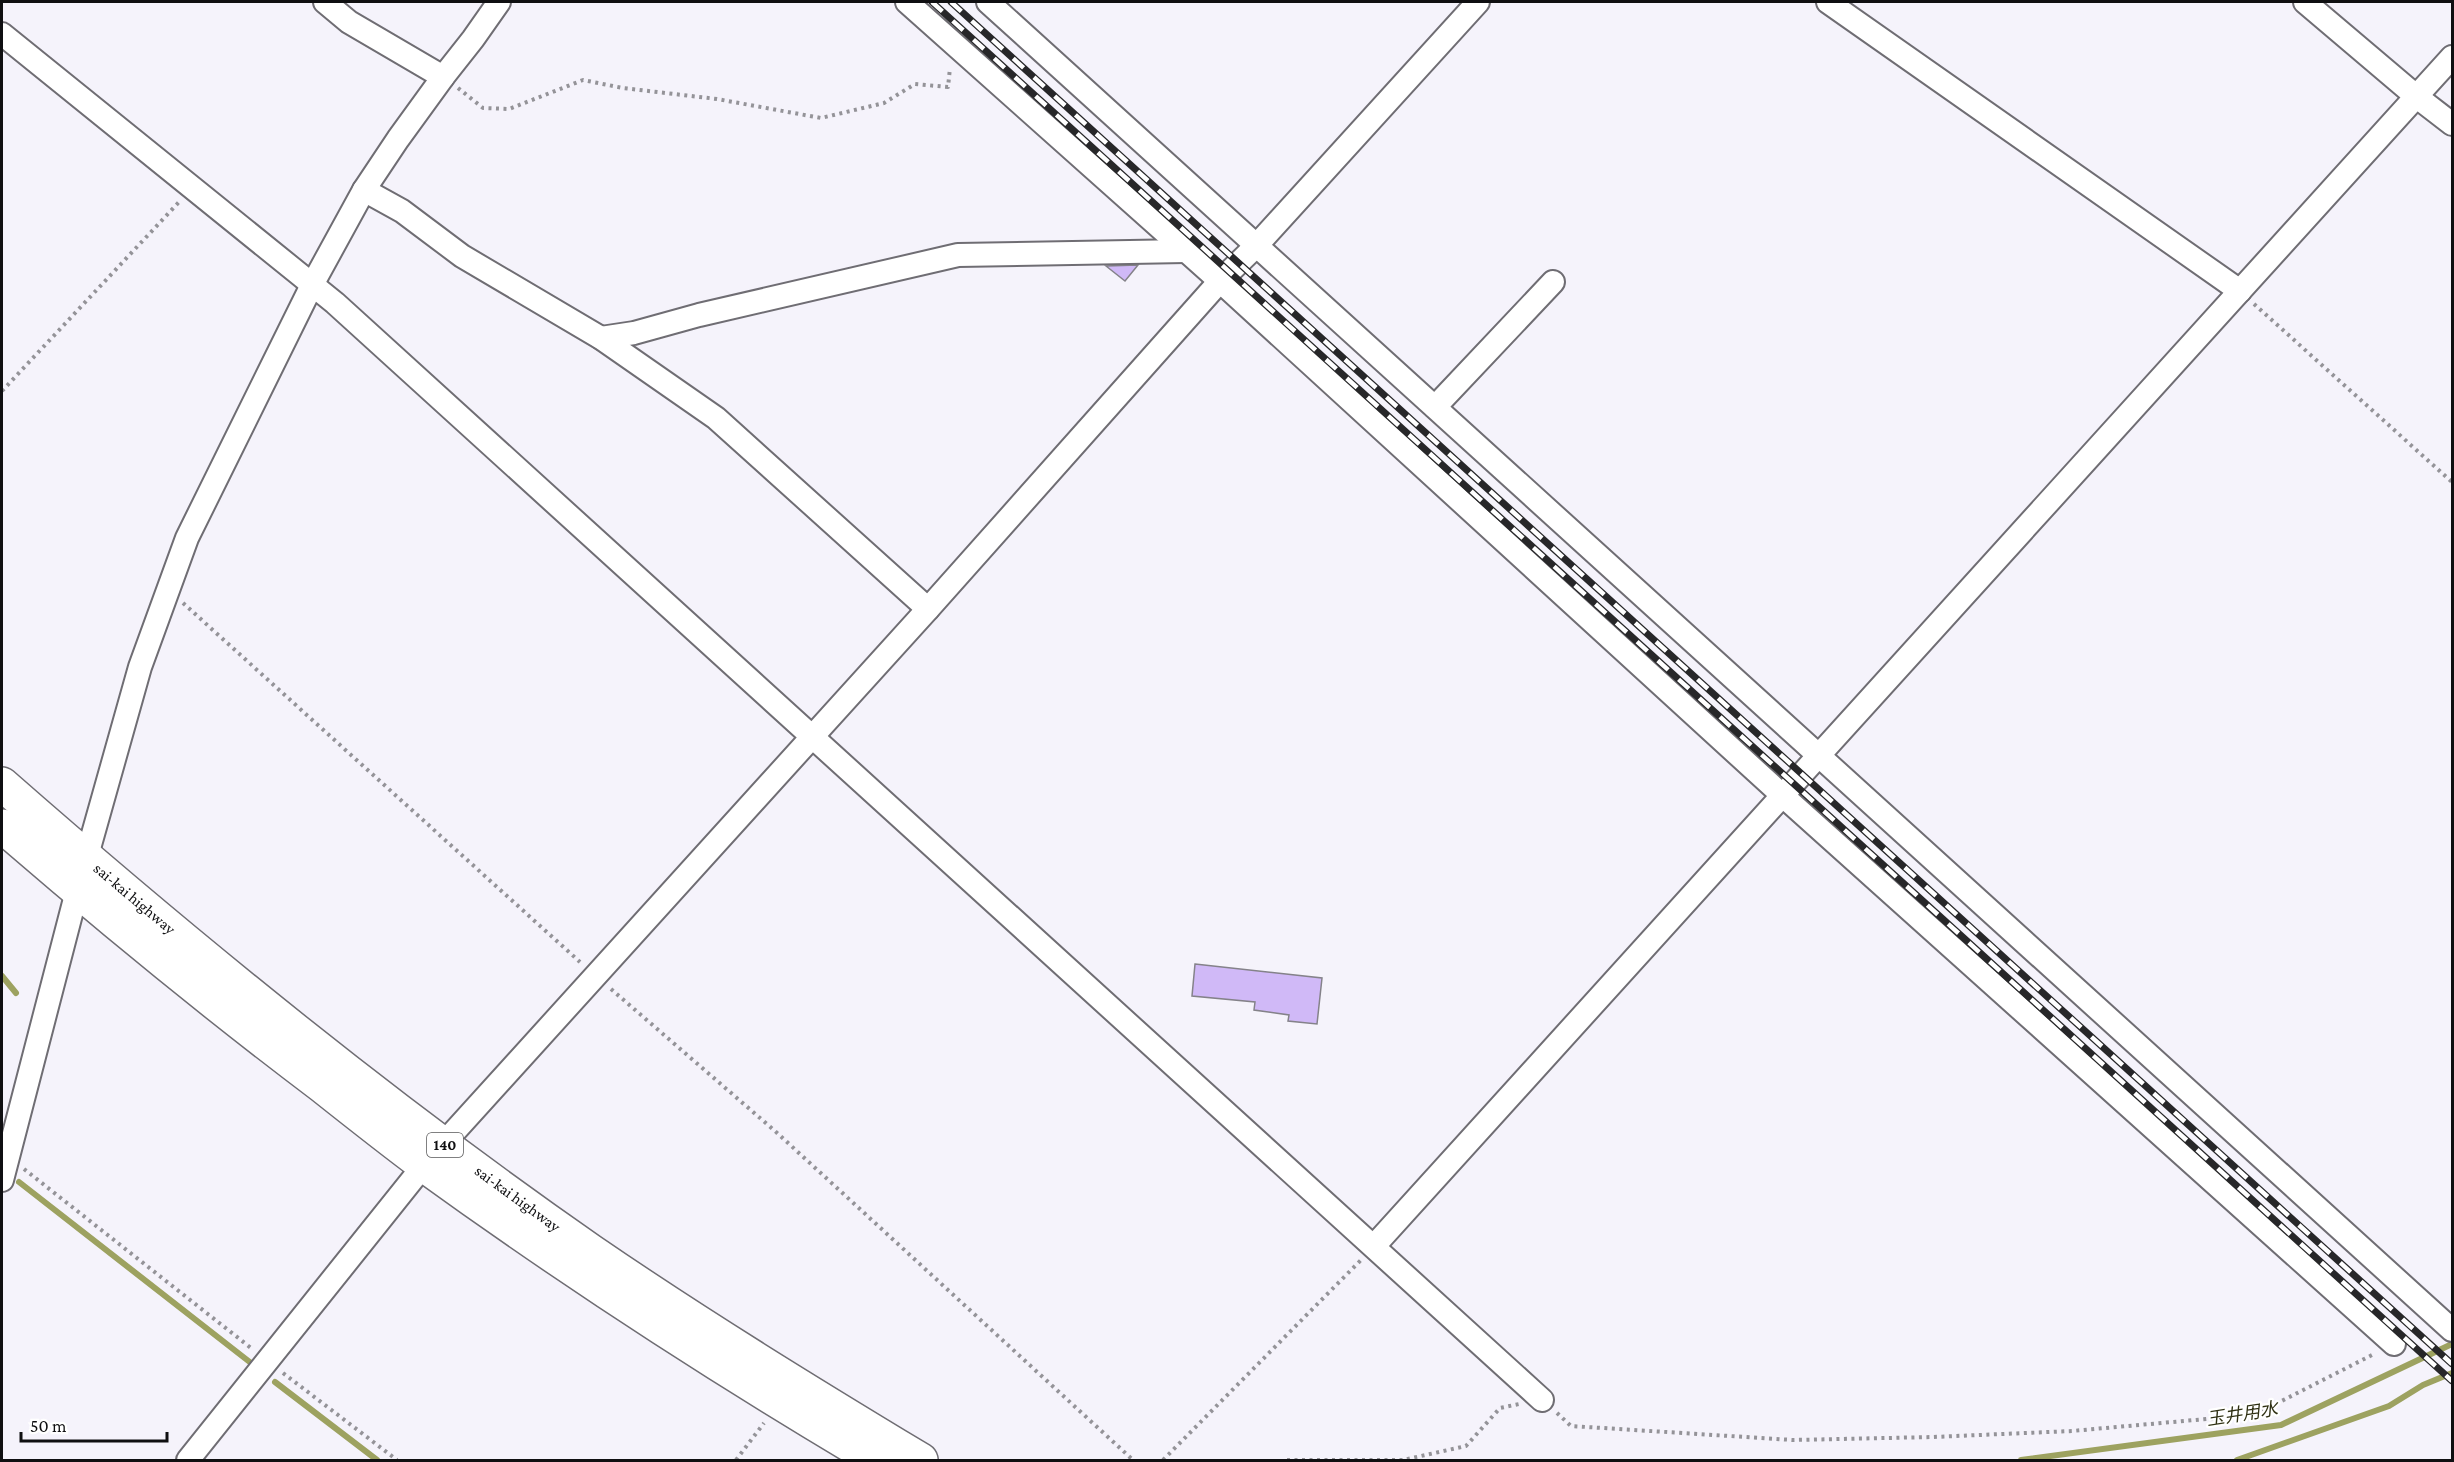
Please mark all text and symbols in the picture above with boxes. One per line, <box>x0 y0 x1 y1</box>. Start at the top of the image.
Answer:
street label: sai-kai highway <box>90 859 179 939</box>
road number: 140 <box>427 1133 463 1157</box>
street label: sai-kai highway <box>471 1162 564 1236</box>
water label: 玉井用水 <box>2205 1398 2281 1430</box>
scale bar <box>21 1405 166 1443</box>
text: 50 m <box>30 1416 67 1436</box>

